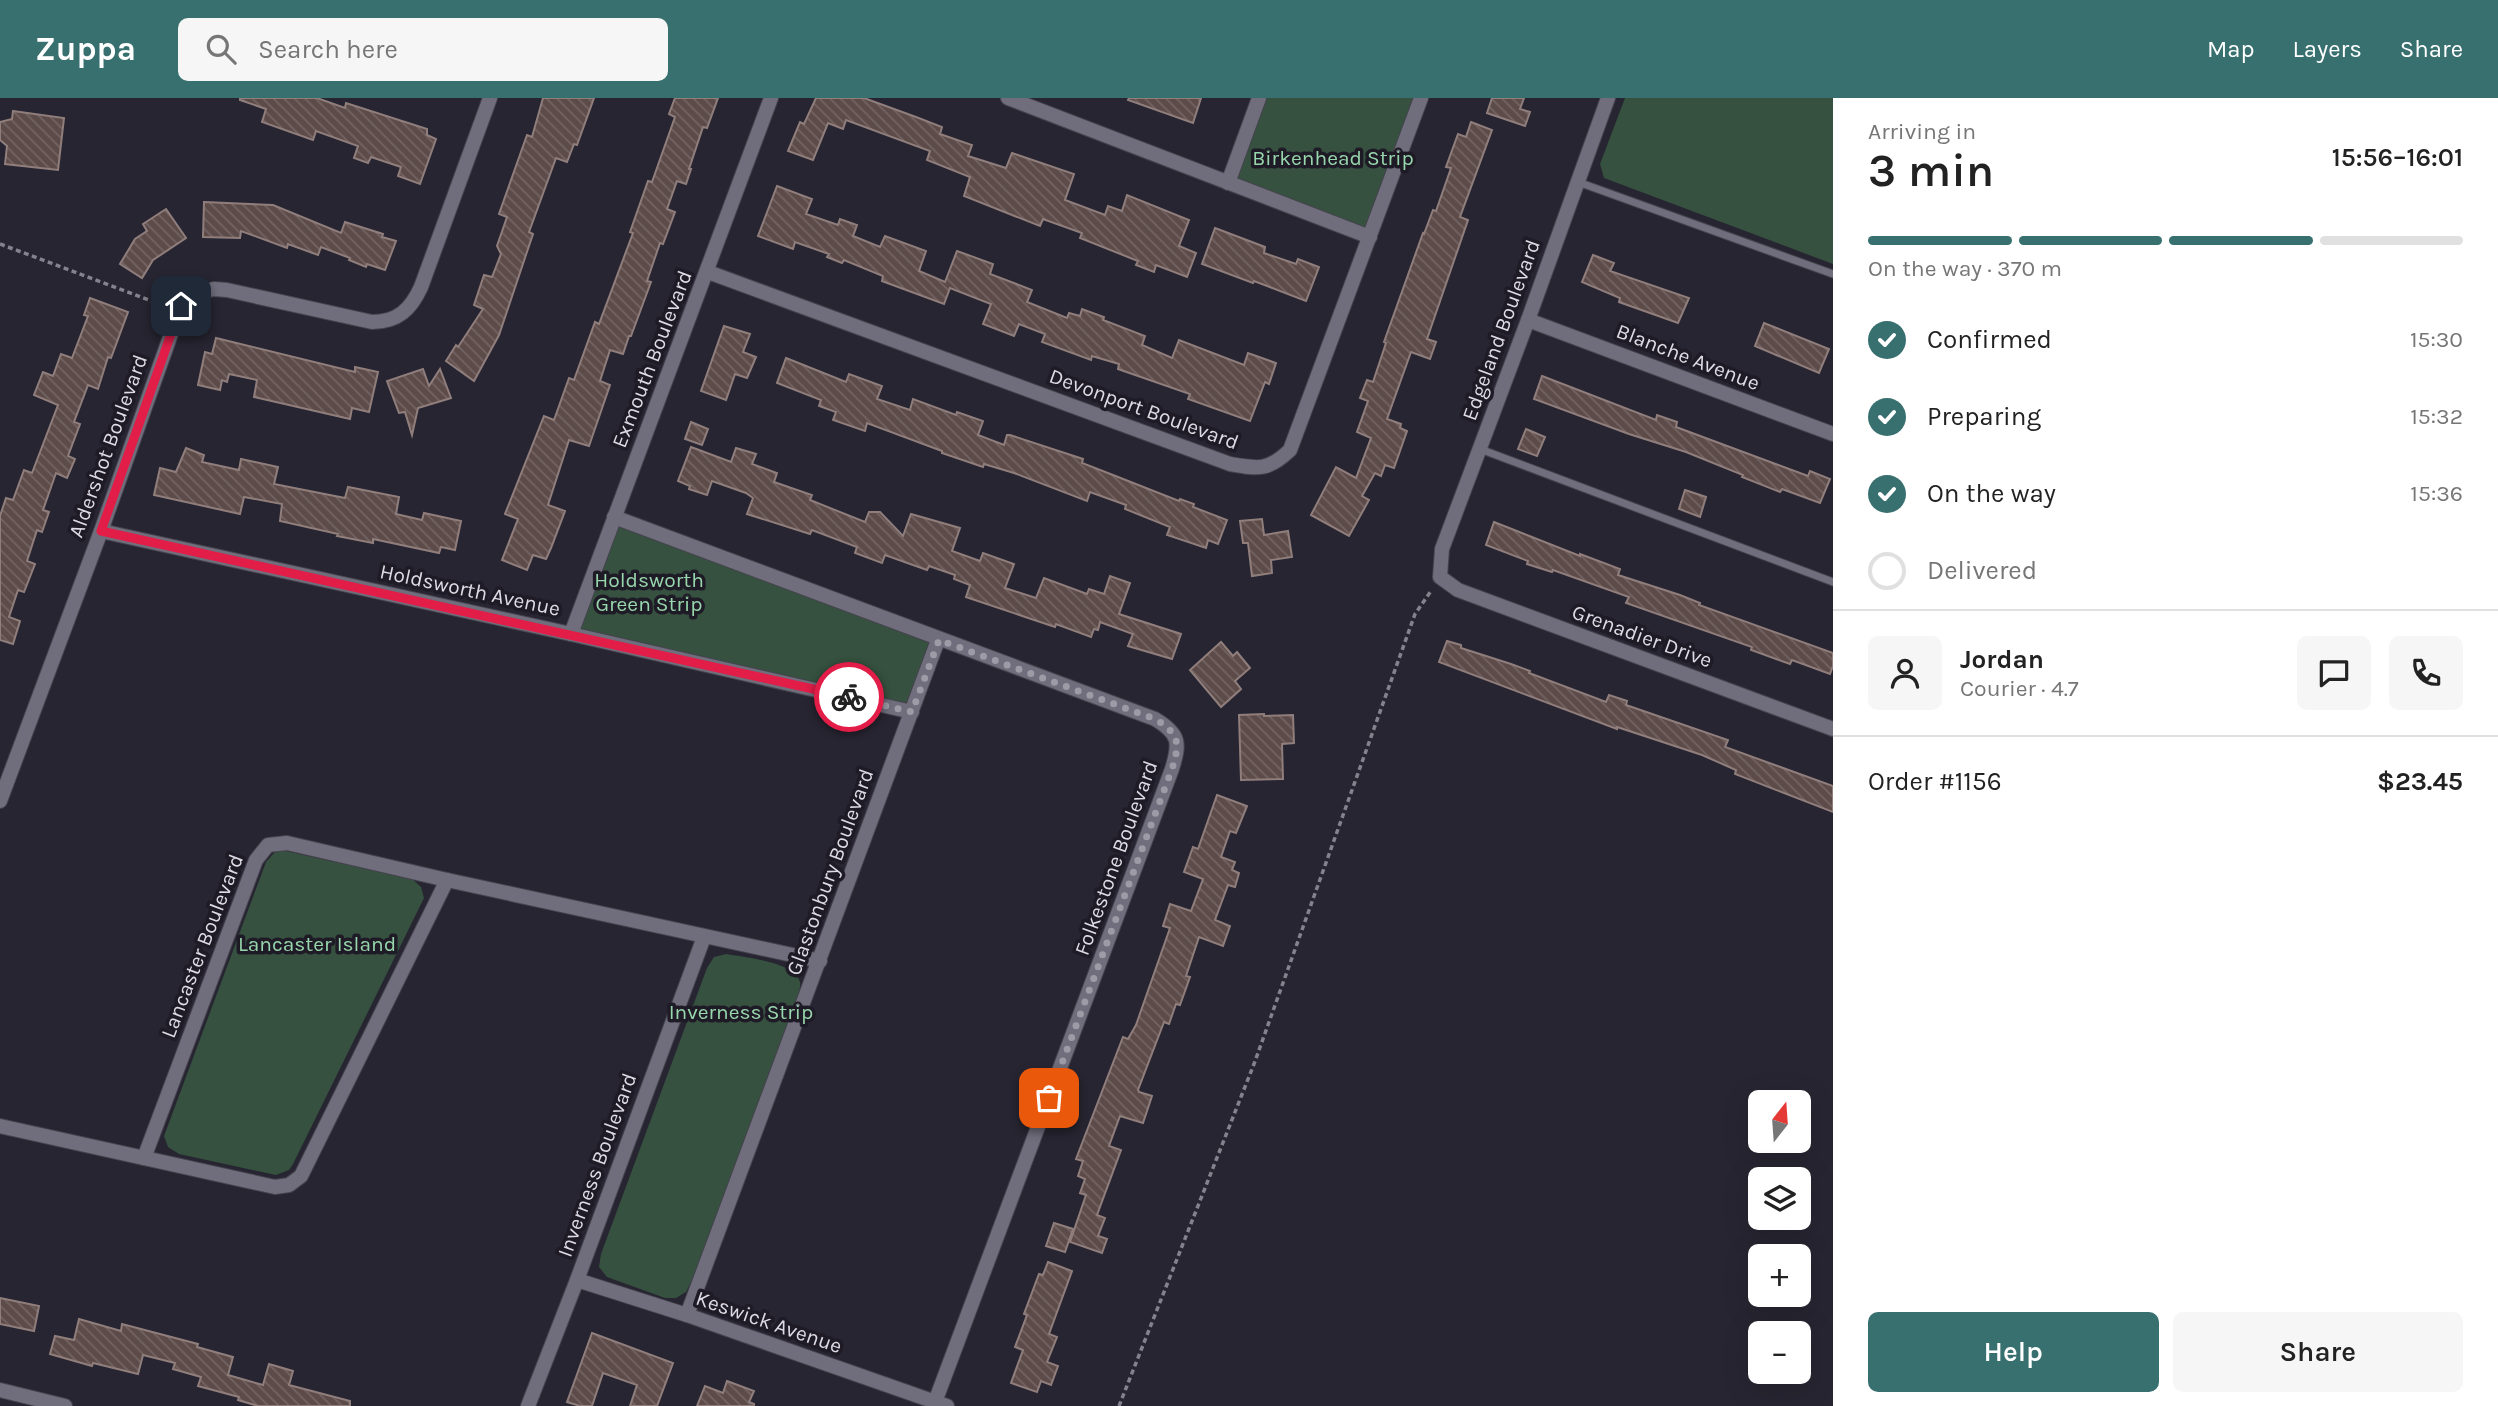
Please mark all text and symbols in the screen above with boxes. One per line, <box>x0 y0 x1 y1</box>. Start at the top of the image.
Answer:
search box <box>178 18 668 81</box>
text: Zuppa <box>35 30 136 68</box>
icon: search <box>202 30 240 68</box>
text: Search here <box>258 34 398 65</box>
text: Map <box>2207 35 2255 63</box>
text: Layers <box>2293 35 2362 63</box>
text: Share <box>2400 35 2463 63</box>
text: Arriving in <box>1868 118 1976 145</box>
text: 15:56–16:01 <box>2332 142 2463 173</box>
text: 3 min <box>1868 144 1994 198</box>
park label: Birkenhead Strip <box>1252 146 1414 170</box>
street label: Edgeland Boulevard <box>1457 236 1545 424</box>
text: On the way · 370 m <box>1868 255 2062 282</box>
street label: Exmouth Boulevard <box>607 267 697 451</box>
pin <box>151 276 211 336</box>
icon: home <box>162 287 200 325</box>
street label: Blanche Avenue <box>1613 319 1763 395</box>
icon: check <box>1868 321 1906 359</box>
text: Confirmed <box>1927 324 2052 355</box>
text: 15:30 <box>2410 326 2463 353</box>
street label: Aldershot Boulevard <box>64 351 152 541</box>
street label: Devonport Boulevard <box>1046 364 1242 454</box>
icon: check <box>1868 398 1906 436</box>
text: Preparing <box>1927 401 2041 432</box>
text: 15:32 <box>2410 403 2463 430</box>
icon: check <box>1868 475 1906 513</box>
text: On the way <box>1927 478 2056 509</box>
text: 15:36 <box>2410 480 2463 507</box>
text: Delivered <box>1927 555 2037 586</box>
street label: Holdsworth Avenue <box>378 559 562 621</box>
park label: Holdsworth Green Strip <box>594 568 704 616</box>
street label: Grenadier Drive <box>1569 600 1715 672</box>
button: person <box>1868 636 1942 710</box>
button: chat <box>2297 636 2371 710</box>
button: phone <box>2389 636 2463 710</box>
text: Jordan <box>1960 644 2044 675</box>
courier <box>814 662 884 732</box>
text: Courier · 4.7 <box>1960 675 2079 702</box>
icon: bike <box>830 678 868 716</box>
street label: Folkestone Boulevard <box>1070 757 1162 959</box>
street label: Glastonbury Boulevard <box>782 766 878 978</box>
text: Order #1156 <box>1868 766 2002 797</box>
text: $23.45 <box>2377 766 2463 797</box>
street label: Lancaster Boulevard <box>156 851 248 1041</box>
park label: Lancaster Island <box>238 932 396 956</box>
park label: Inverness Strip <box>669 1000 813 1024</box>
pin <box>1019 1068 1079 1128</box>
street label: Inverness Boulevard <box>553 1070 641 1260</box>
icon: bag <box>1030 1079 1068 1117</box>
north arrow <box>1748 1090 1811 1153</box>
map controls <box>1748 1090 1811 1384</box>
button: layers <box>1748 1167 1811 1230</box>
button: + <box>1748 1244 1811 1307</box>
street label: Keswick Avenue <box>693 1286 845 1358</box>
button: Help <box>1868 1312 2159 1392</box>
button: Share <box>2173 1312 2463 1392</box>
button: − <box>1748 1321 1811 1384</box>

